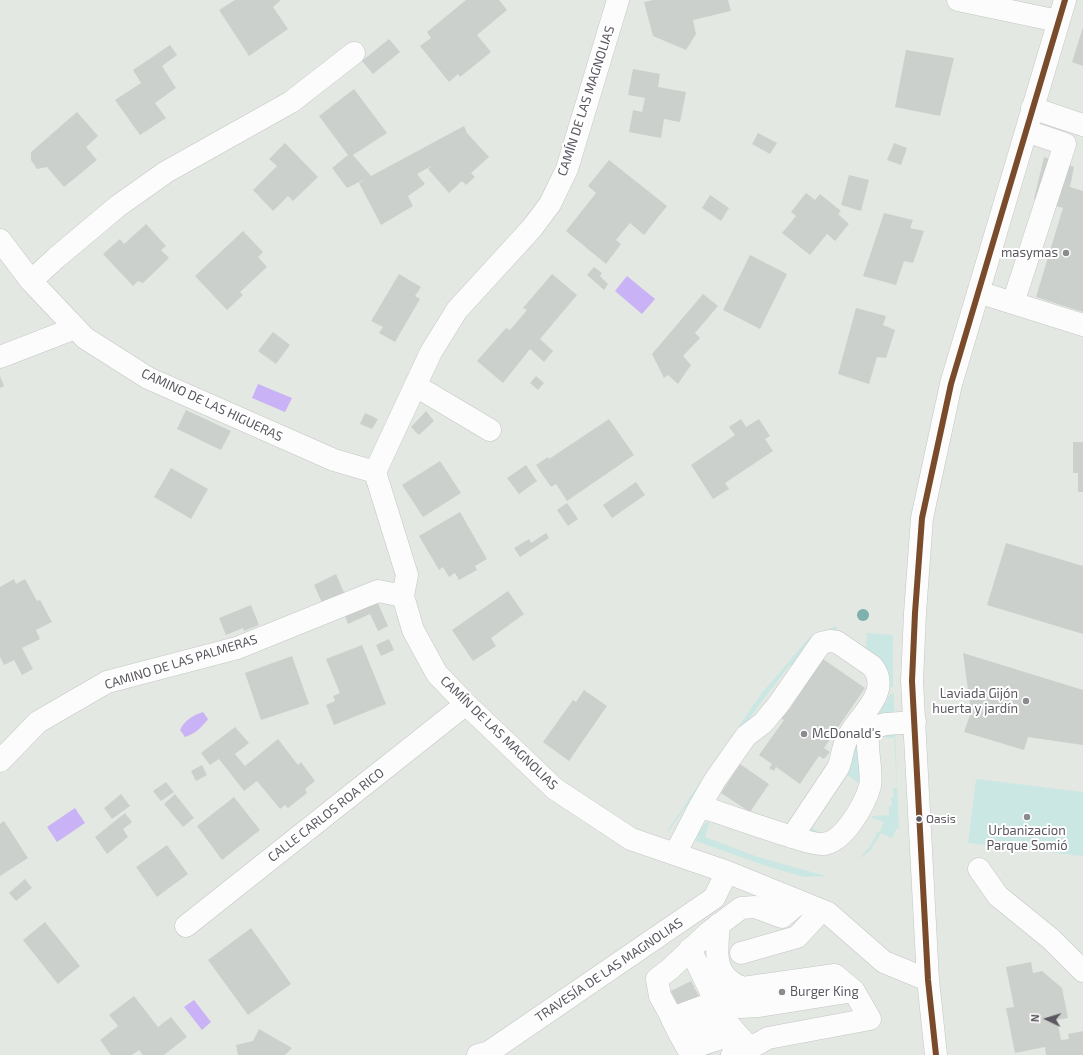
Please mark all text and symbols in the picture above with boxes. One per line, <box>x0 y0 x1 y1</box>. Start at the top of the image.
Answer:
street label: CAMÍN DE LAS MAGNOLIAS <box>554 24 618 178</box>
place label: masymas <box>1001 245 1058 261</box>
marker: masymas <box>1061 248 1071 258</box>
street label: CAMINO DE LAS HIGUERAS <box>139 365 285 445</box>
street label: CAMINO DE LAS PALMERAS <box>103 631 259 693</box>
street label: CAMÍN DE LAS MAGNOLIAS <box>437 673 561 793</box>
place label: Laviada Gijón huerta y jardín <box>932 686 1018 717</box>
marker: Laviada Gijón huerta y jardín <box>1021 696 1031 706</box>
place label: McDonald's <box>812 726 881 742</box>
marker: McDonald's <box>799 729 809 739</box>
street label: CALLE CARLOS ROA RICO <box>265 765 387 865</box>
place label: Oasis <box>926 812 956 826</box>
marker: Urbanizacion Parque Somió <box>1022 812 1032 822</box>
marker: Oasis <box>914 814 924 824</box>
place label: Urbanizacion Parque Somió <box>986 823 1068 854</box>
street label: TRAVESÍA DE LAS MAGNOLIAS <box>532 915 686 1025</box>
place label: Burger King <box>790 984 859 1000</box>
marker: Burger King <box>777 987 787 997</box>
north arrow <box>1027 999 1067 1039</box>
text: N <box>1028 1014 1041 1023</box>

